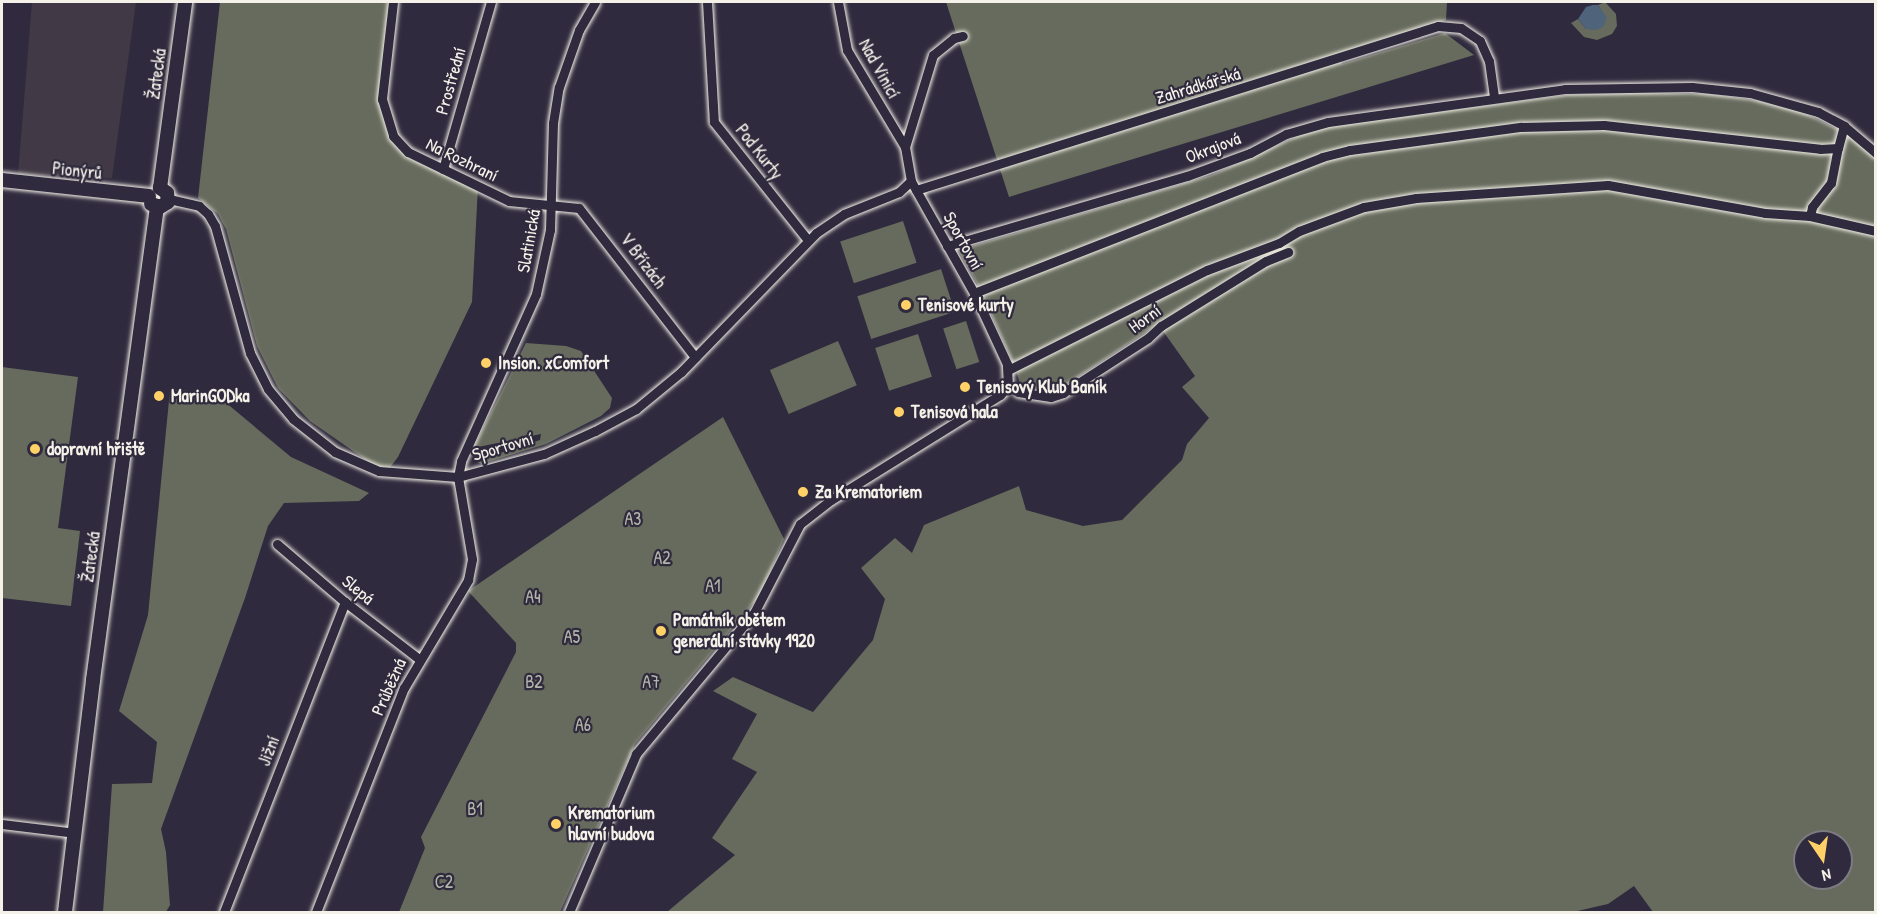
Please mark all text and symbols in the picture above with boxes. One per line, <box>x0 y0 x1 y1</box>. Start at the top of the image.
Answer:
street label: Nad Vinicí <box>854 35 904 103</box>
street label: Prostřední <box>431 45 471 117</box>
street label: Žatecká <box>143 47 171 101</box>
street label: Zahrádkářská <box>1153 63 1243 109</box>
street label: Pod Kurty <box>731 120 787 184</box>
street label: Okrajová <box>1182 128 1244 168</box>
street label: Na Rozhraní <box>422 133 502 187</box>
street label: Pionýrů <box>51 158 103 184</box>
street label: Slatinická <box>513 208 545 274</box>
street label: Sportovní <box>938 208 988 274</box>
street label: V Břízách <box>615 229 671 293</box>
place label: Tenisové kurty <box>918 294 1014 316</box>
marker: Tenisové kurty <box>899 298 913 312</box>
street label: Horní <box>1125 300 1165 338</box>
place label: Insion. xComfort <box>498 352 609 374</box>
marker: Insion. xComfort <box>479 356 493 370</box>
place label: Tenisový Klub Baník <box>977 376 1107 398</box>
marker: Tenisový Klub Baník <box>958 380 972 394</box>
place label: MarinGODka <box>171 385 250 407</box>
marker: MarinGODka <box>152 389 166 403</box>
place label: Tenisová hala <box>911 401 998 423</box>
marker: Tenisová hala <box>892 405 906 419</box>
street label: Sportovní <box>470 428 536 466</box>
place label: dopravní hřiště <box>47 438 145 460</box>
marker: dopravní hřiště <box>28 442 42 456</box>
place label: Za Krematoriem <box>815 481 922 503</box>
marker: Za Krematoriem <box>796 485 810 499</box>
park label: A3 <box>625 508 641 530</box>
street label: Žatecká <box>77 530 105 584</box>
park label: A2 <box>653 547 671 569</box>
street label: Slepá <box>338 571 378 609</box>
park label: A1 <box>705 575 721 597</box>
park label: A4 <box>525 586 541 608</box>
place label: Památník obětem generální stávky 1920 <box>673 610 815 652</box>
marker: Památník obětem generální stávky 1920 <box>654 624 668 638</box>
park label: A5 <box>564 626 580 648</box>
street label: Průběžná <box>367 655 411 719</box>
park label: B2 <box>525 671 543 693</box>
park label: A7 <box>642 671 660 693</box>
park label: A6 <box>575 714 591 736</box>
street label: Jižní <box>253 733 285 769</box>
park label: B1 <box>467 798 483 820</box>
place label: Krematorium hlavní budova <box>568 803 655 846</box>
marker: Krematorium hlavní budova <box>549 817 563 831</box>
north arrow <box>1793 830 1853 890</box>
text: N <box>1820 864 1833 887</box>
park label: C2 <box>435 871 453 893</box>

